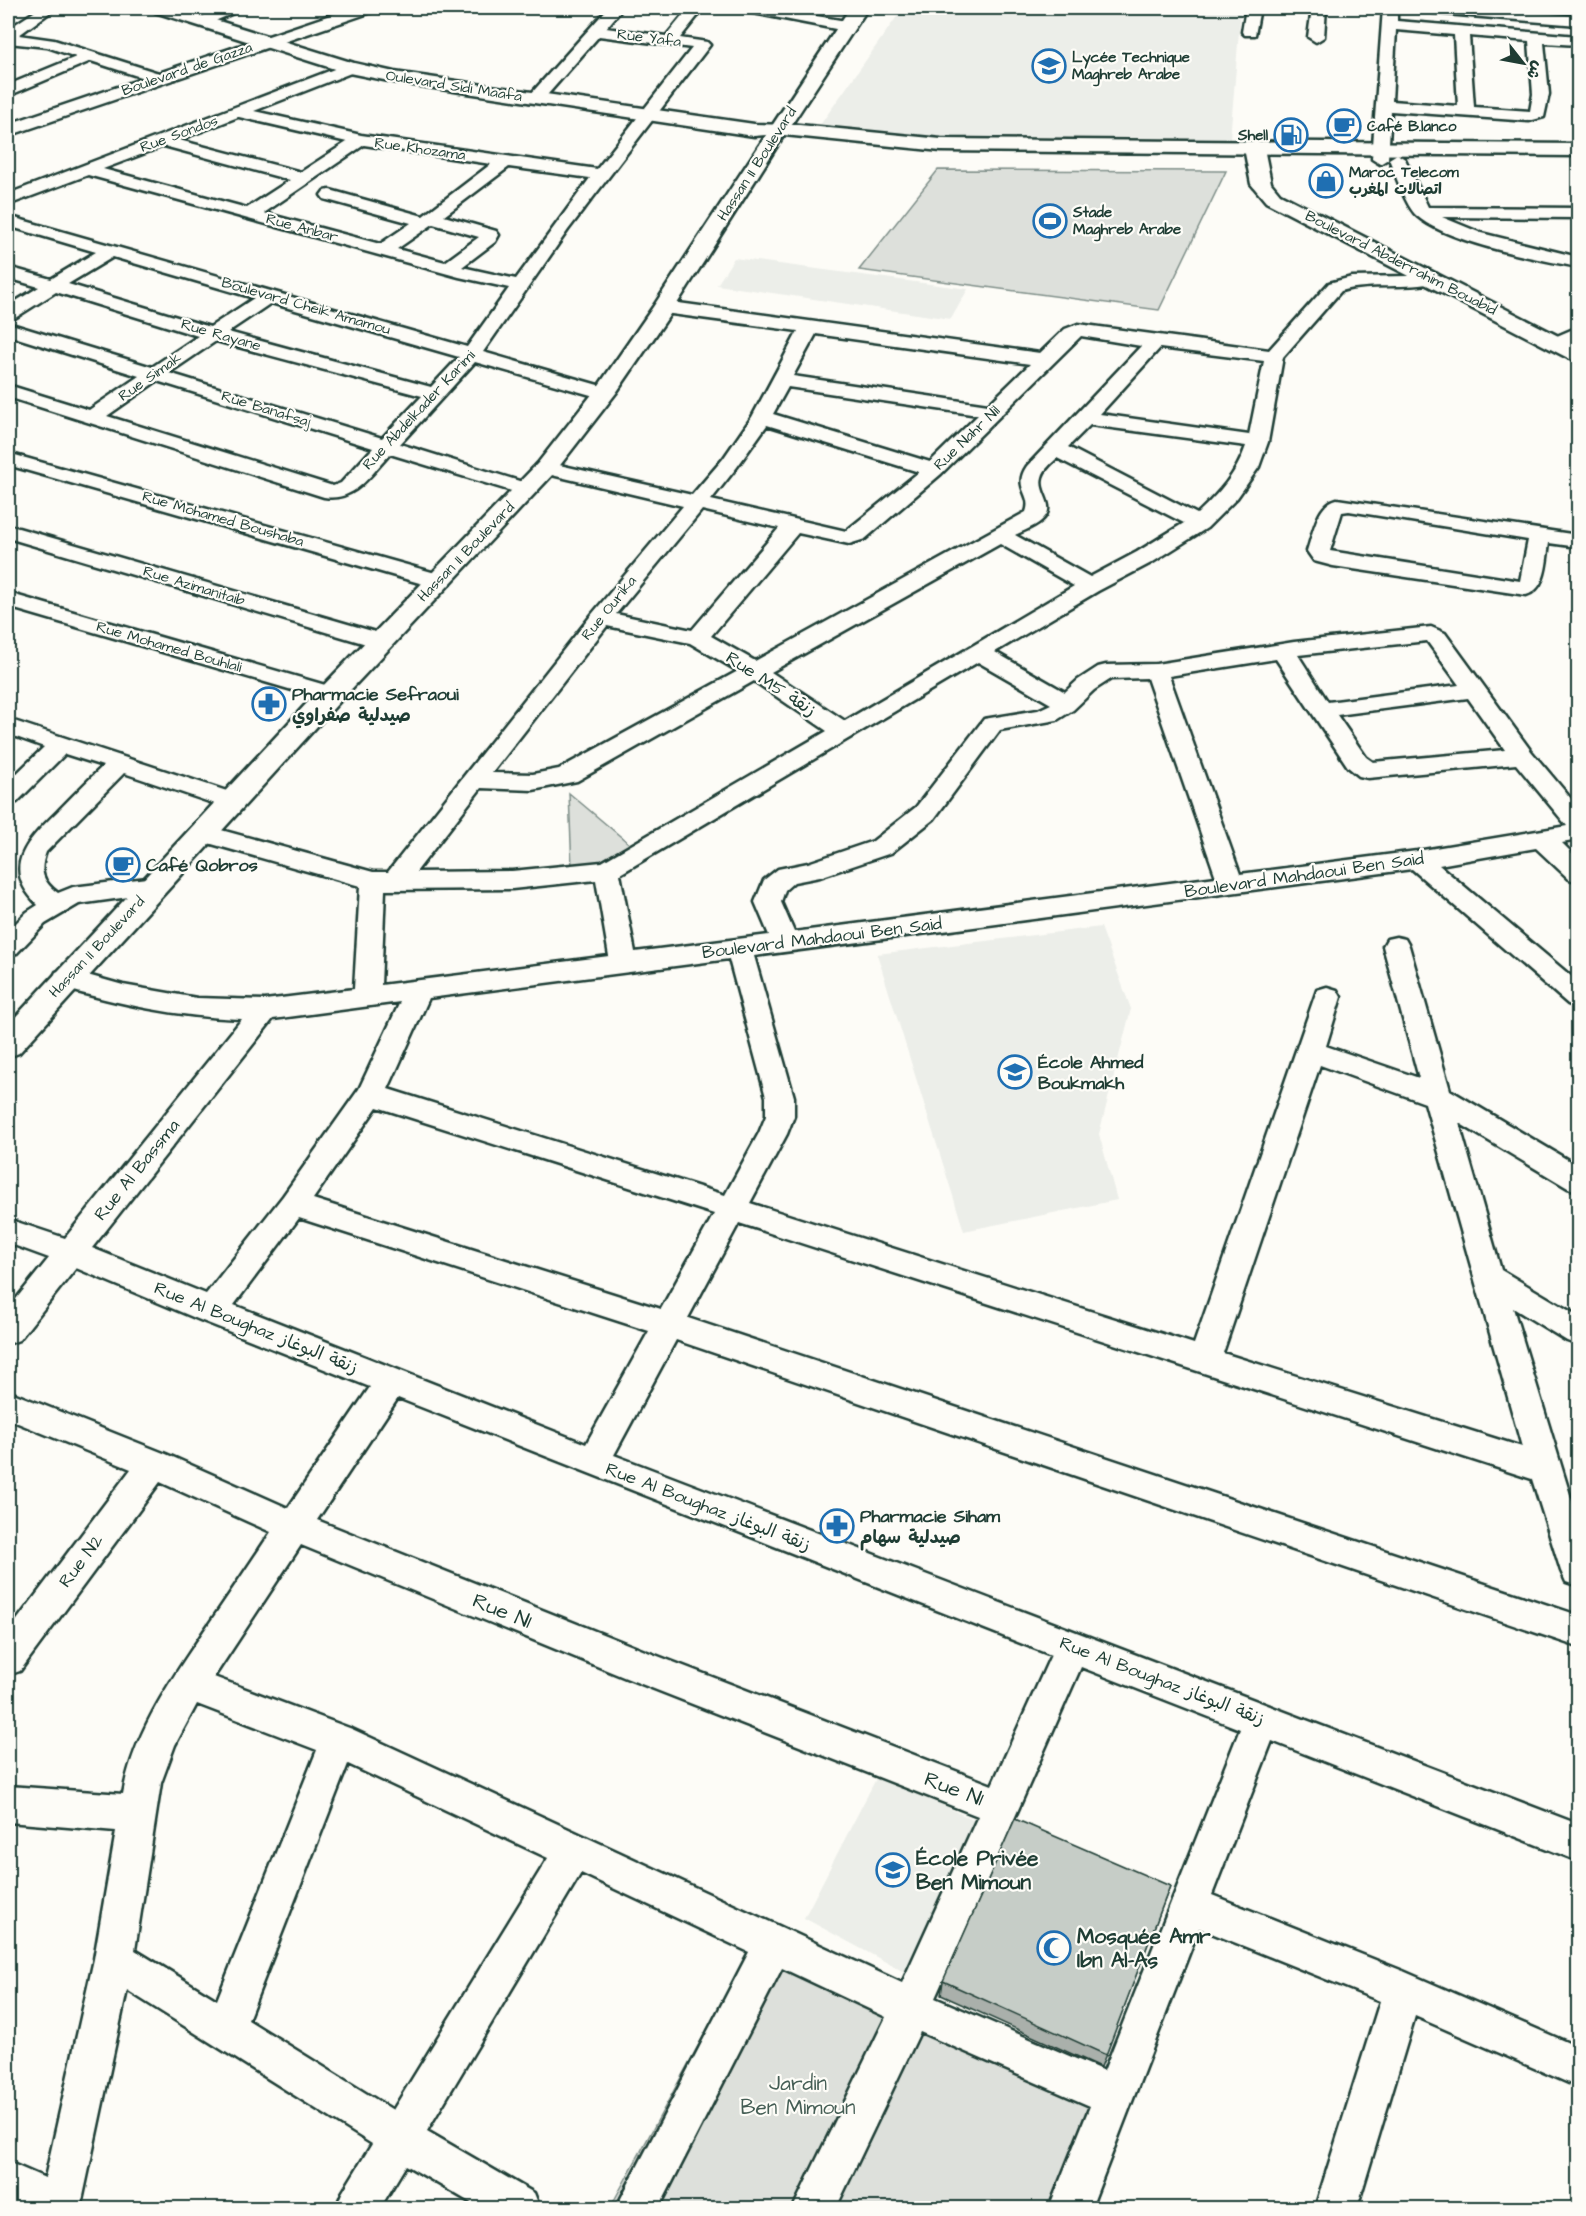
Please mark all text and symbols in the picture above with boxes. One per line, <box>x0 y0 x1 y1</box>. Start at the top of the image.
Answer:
street label: Rue Yafa <box>616 24 683 52</box>
north arrow <box>1493 33 1553 93</box>
street label: Boulevard de Gazza <box>119 37 255 101</box>
place label: Lycée Technique Maghreb Arabe <box>1072 47 1190 87</box>
school or university icon: Lycée Technique Maghreb Arabe <box>1031 48 1067 84</box>
text: ش <box>1521 57 1549 83</box>
street label: Oulevard Sidi Maafa <box>384 65 524 107</box>
street label: Hassan II Boulevard <box>712 103 802 225</box>
cafe icon: Café B.lanco <box>1326 108 1362 144</box>
street label: Rue Sondos <box>137 110 221 158</box>
place label: Café B.lanco <box>1367 116 1457 137</box>
fuel station icon: Shell <box>1273 117 1309 153</box>
place label: Shell <box>1237 125 1269 146</box>
street label: Rue Khozama <box>373 132 467 166</box>
place label: Maroc Telecom اتصالات المغرب <box>1349 162 1459 200</box>
shop icon: Maroc Telecom اتصالات المغرب <box>1308 163 1344 199</box>
place label: Stade Maghreb Arabe <box>1072 202 1181 242</box>
sports icon: Stade Maghreb Arabe <box>1032 203 1068 239</box>
street label: Boulevard Abderrahim Bouabid <box>1301 205 1501 321</box>
street label: Rue Anbar <box>264 208 340 248</box>
street label: Boulevard Cheik Amamou <box>219 272 393 340</box>
street label: Rue Rayane <box>178 314 263 357</box>
street label: Rue Abdelkader Karimi <box>358 345 481 474</box>
street label: Rue Simak <box>114 347 186 407</box>
street label: Rue Banafsaj <box>219 385 314 433</box>
street label: Rue Nahr Nil <box>929 401 1005 475</box>
street label: Rue Mohamed Boushaba <box>140 486 307 552</box>
street label: Hassan II Boulevard <box>413 497 520 607</box>
street label: Rue Azimanitaib <box>141 561 248 612</box>
street label: Rue Ourika <box>576 571 642 645</box>
street label: Rue Mohamed Bouhlali <box>94 616 245 678</box>
street label: Rue M5 زنقة <box>721 645 821 723</box>
place label: Pharmacie Sefraoui صيدلية صفراوي <box>292 682 459 729</box>
pharmacy icon: Pharmacie Sefraoui صيدلية صفراوي <box>251 686 287 722</box>
street label: Boulevard Mahdaoui Ben Said <box>1183 846 1425 904</box>
cafe icon: Café Qobros <box>105 847 141 883</box>
place label: Café Qobros <box>146 853 258 878</box>
street label: Hassan II Boulevard <box>44 891 150 1002</box>
street label: Boulevard Mahdaoui Ben Said <box>701 911 943 965</box>
place label: École Ahmed Boukmakh <box>1038 1050 1144 1096</box>
school or university icon: École Ahmed Boukmakh <box>997 1054 1033 1090</box>
street label: Rue Al Bassma <box>88 1114 186 1226</box>
street label: Rue Al Boughaz زنقة البوغاز <box>150 1276 362 1381</box>
street label: Rue Al Boughaz زنقة البوغاز <box>602 1456 814 1559</box>
place label: Pharmacie Siham صيدلية سهام <box>860 1504 1001 1551</box>
pharmacy icon: Pharmacie Siham صيدلية سهام <box>819 1508 855 1544</box>
street label: Rue N2 <box>53 1529 110 1593</box>
street label: Rue N1 <box>468 1586 536 1636</box>
street label: Rue Al Boughaz زنقة البوغاز <box>1056 1630 1268 1733</box>
street label: Rue N1 <box>920 1764 988 1814</box>
place label: École Privée Ben Mimoun <box>916 1844 1039 1897</box>
school or university icon: École Privée Ben Mimoun <box>875 1852 911 1888</box>
place label: Mosquée Amr Ibn Al-As <box>1077 1922 1211 1975</box>
mosque icon: Mosquée Amr Ibn Al-As <box>1036 1930 1072 1966</box>
park label: Jardin Ben Mimoun <box>740 2069 856 2122</box>

